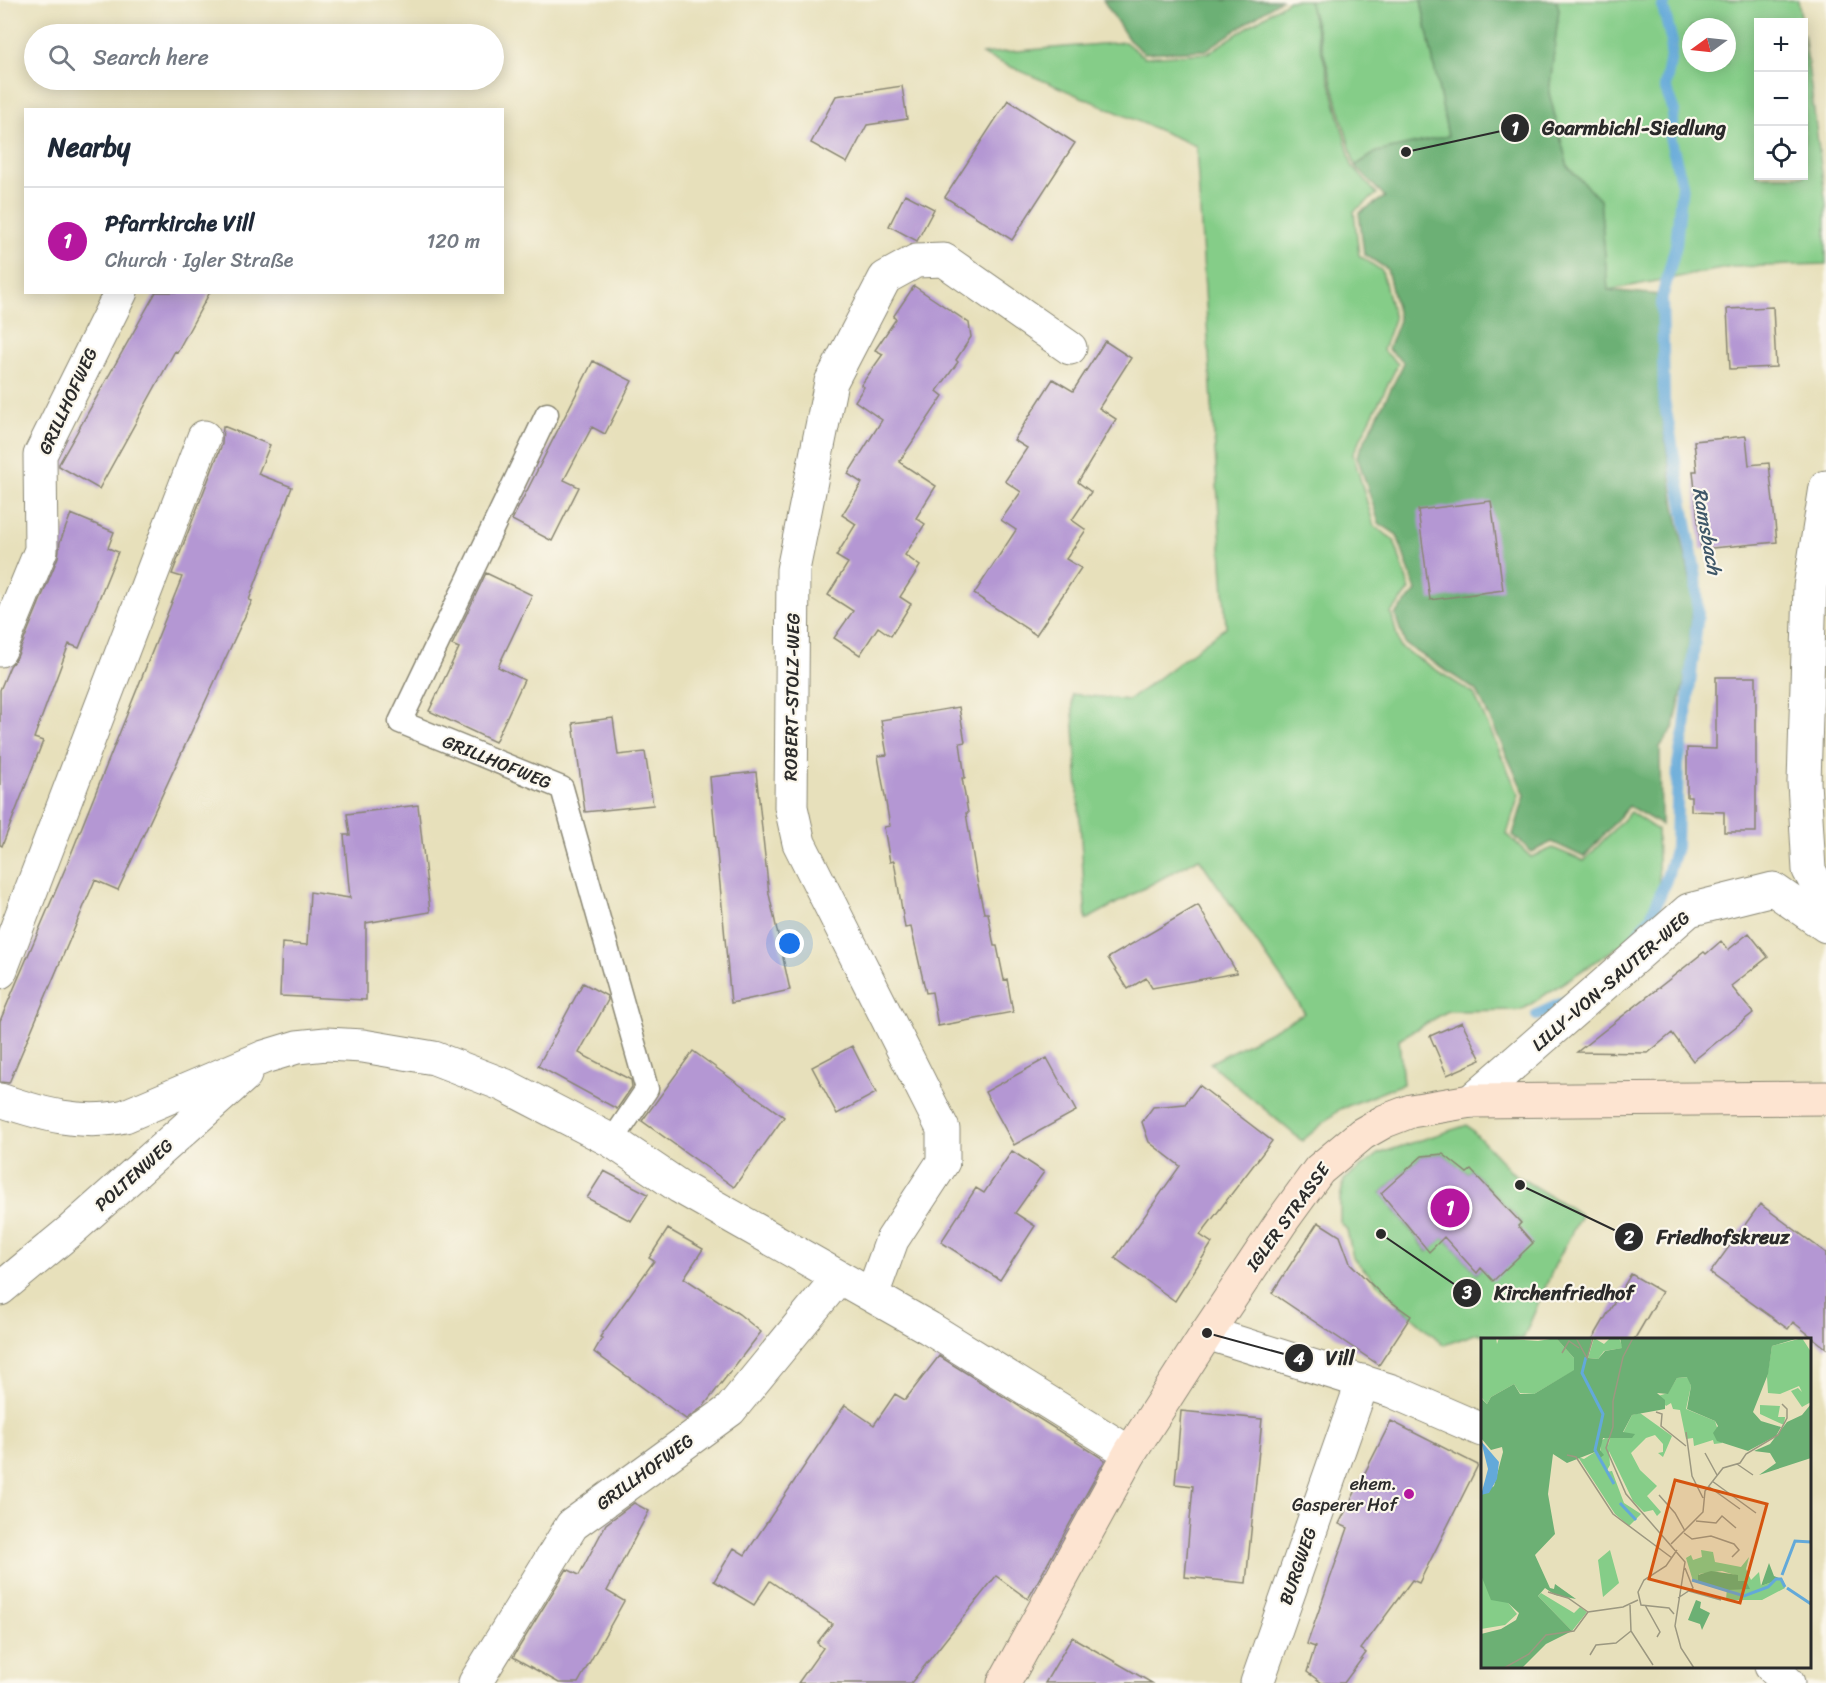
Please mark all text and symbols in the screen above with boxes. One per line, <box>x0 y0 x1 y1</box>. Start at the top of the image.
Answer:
north arrow <box>1682 18 1736 72</box>
map controls <box>1754 18 1808 180</box>
button: + <box>1754 18 1808 72</box>
search box <box>24 24 504 90</box>
text: Search here <box>93 38 209 77</box>
icon: search <box>45 41 78 74</box>
button: − <box>1754 72 1808 126</box>
callout: Goarmbichl-Siedlung <box>1500 109 1738 147</box>
text: Goarmbichl-Siedlung <box>1541 111 1726 146</box>
text: 1 <box>1511 113 1519 145</box>
text: Nearby <box>48 124 130 170</box>
button: locate <box>1754 126 1808 180</box>
text: Pfarrkirche Vill <box>105 204 254 243</box>
text: 1 <box>63 224 72 259</box>
text: 120 m <box>427 224 480 259</box>
text: Church · Igler Straße <box>105 243 293 278</box>
street label: GRILLHOFWEG <box>29 342 107 460</box>
water label: Ramsbach <box>1682 485 1732 580</box>
street label: ROBERT-STOLZ-WEG <box>775 612 809 781</box>
street label: GRILLHOFWEG <box>438 726 556 798</box>
street label: LILLY-VON-SAUTER-WEG <box>1524 903 1698 1059</box>
your location <box>775 929 804 958</box>
street label: POLTENWEG <box>87 1130 181 1220</box>
street label: IGLER STRASSE <box>1237 1155 1339 1279</box>
pin: 1 <box>1430 1186 1470 1230</box>
callout: Friedhofskreuz <box>1614 1218 1801 1256</box>
text: Friedhofskreuz <box>1655 1220 1791 1255</box>
text: 2 <box>1623 1222 1635 1254</box>
callout: Kirchenfriedhof <box>1452 1274 1646 1312</box>
text: Kirchenfriedhof <box>1493 1276 1636 1311</box>
text: 3 <box>1461 1277 1472 1309</box>
inset map <box>1481 1338 1811 1668</box>
callout: Vill <box>1284 1339 1366 1377</box>
text: Vill <box>1326 1341 1356 1376</box>
text: 4 <box>1292 1343 1305 1375</box>
street label: GRILLHOFWEG <box>589 1425 701 1519</box>
place label: ehem. Gasperer Hof <box>1292 1468 1399 1521</box>
marker: ehem. Gasperer Hof <box>1402 1487 1416 1501</box>
street label: BURGWEG <box>1270 1523 1326 1609</box>

